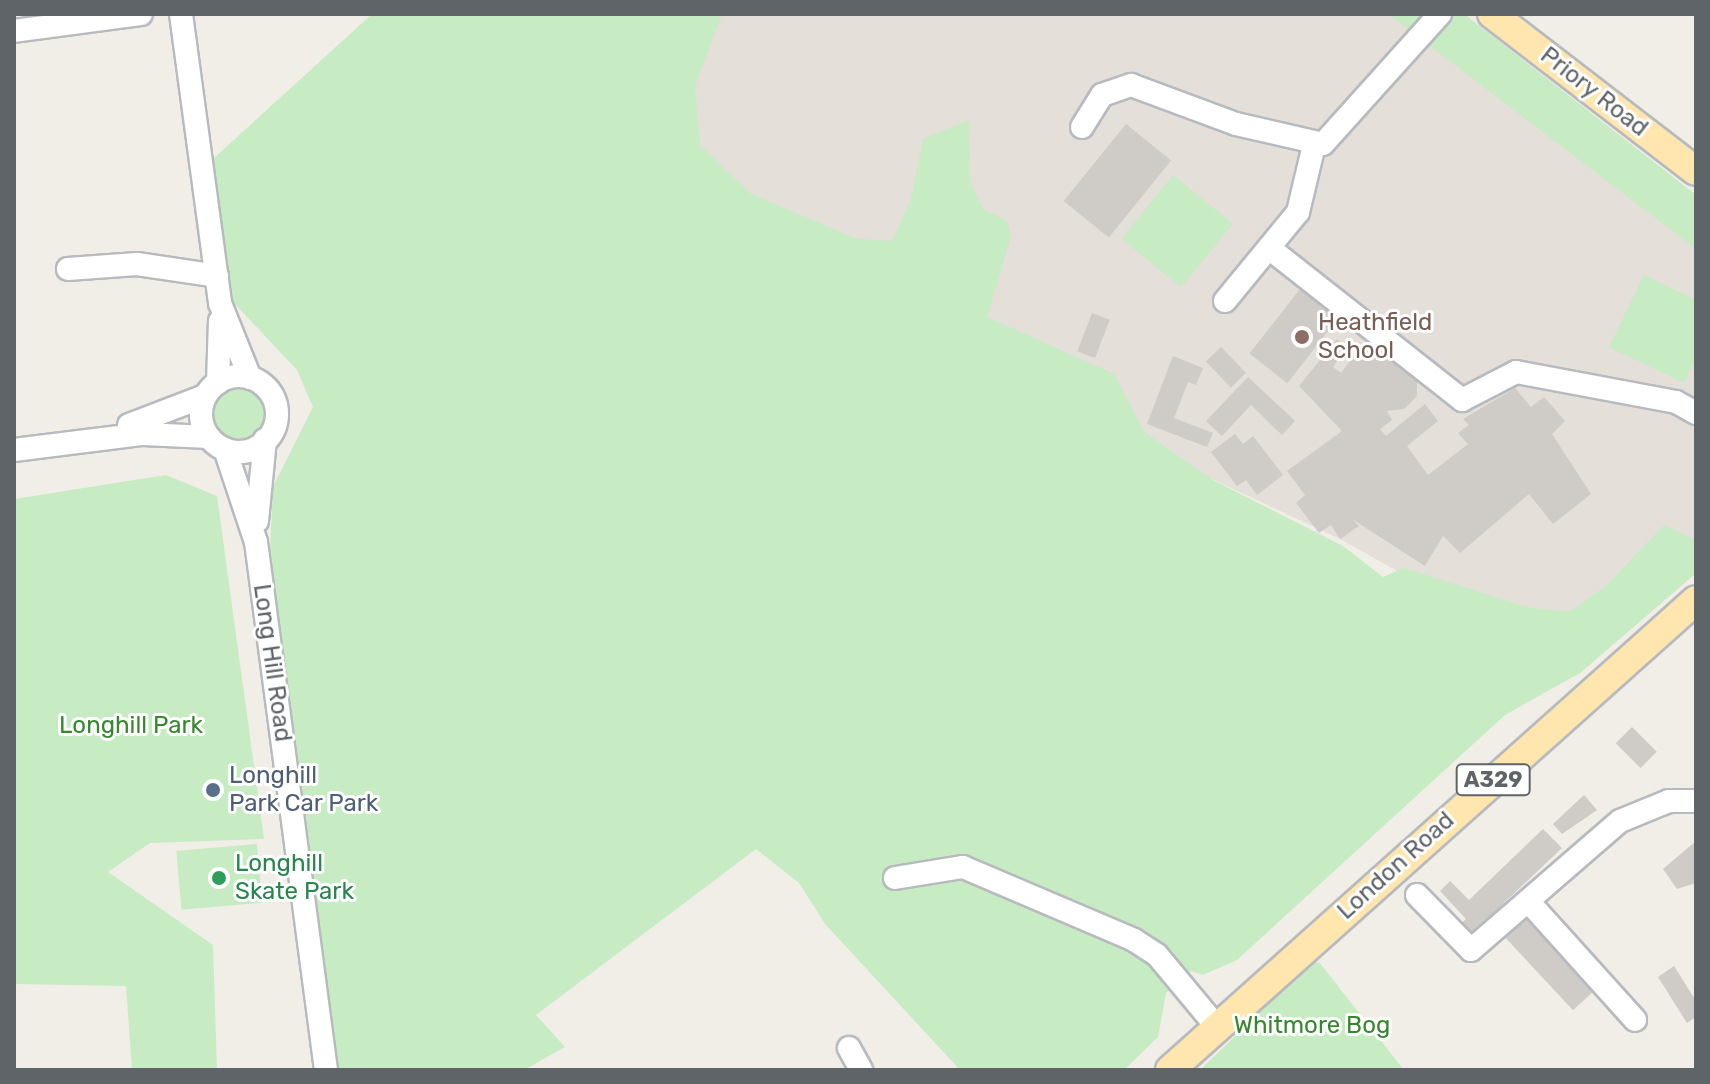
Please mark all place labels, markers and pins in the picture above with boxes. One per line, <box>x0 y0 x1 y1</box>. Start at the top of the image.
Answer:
place label: Heathfield School <box>1318 309 1432 365</box>
marker: Heathfield School <box>1293 328 1311 346</box>
place label: Longhill Park Car Park <box>229 762 379 818</box>
marker: Longhill Park Car Park <box>204 781 222 799</box>
place label: Longhill Skate Park <box>235 850 354 906</box>
marker: Longhill Skate Park <box>210 869 228 887</box>

